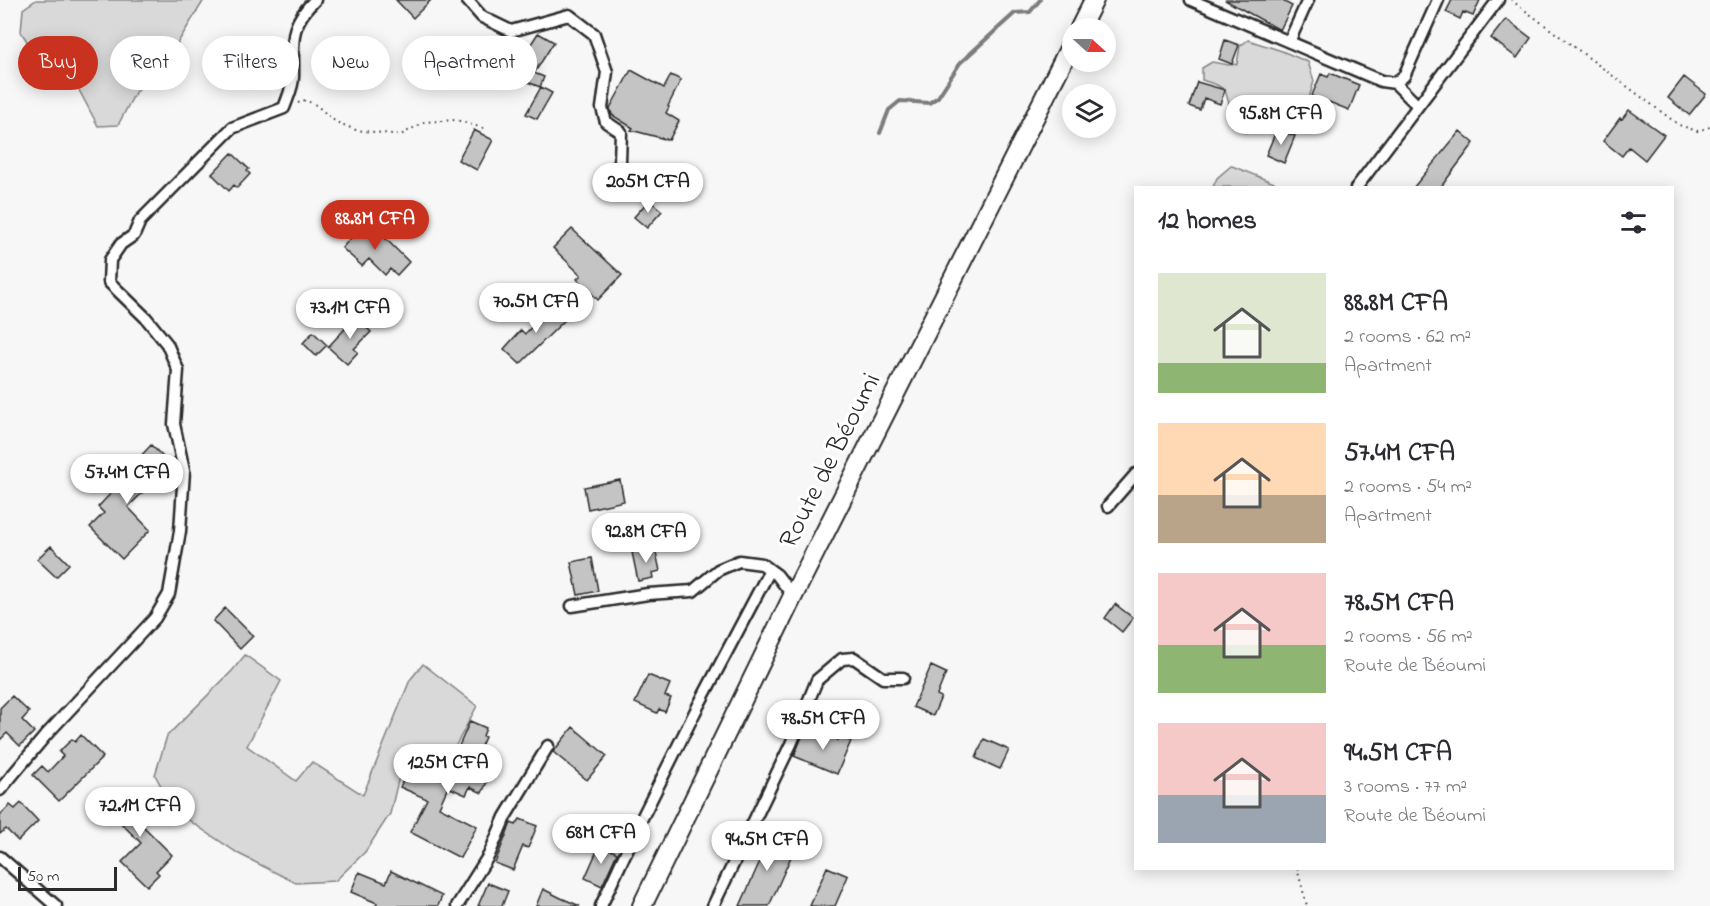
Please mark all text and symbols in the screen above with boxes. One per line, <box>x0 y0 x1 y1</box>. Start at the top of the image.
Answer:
north arrow <box>1062 18 1116 72</box>
map controls <box>1062 18 1116 138</box>
chip: Buy <box>18 36 98 90</box>
chip: Rent <box>110 36 190 90</box>
chip: Filters <box>202 36 299 90</box>
chip: New <box>311 36 390 90</box>
chip: Apartment <box>402 36 537 90</box>
button: layers <box>1062 84 1116 138</box>
pin: 95.8M CFA <box>1212 95 1350 146</box>
text: 95.8M CFA <box>1240 100 1322 129</box>
pin: 205M CFA <box>586 163 710 214</box>
text: 205M CFA <box>606 168 690 197</box>
pin: 88.8M CFA <box>306 200 444 251</box>
text: 12 homes <box>1158 203 1257 241</box>
text: 88.8M CFA <box>335 205 415 234</box>
icon: filters <box>1617 206 1650 239</box>
pin: 70.5M CFA <box>467 283 605 334</box>
text: 88.8M CFA <box>1344 285 1448 323</box>
text: 70.5M CFA <box>493 288 579 317</box>
pin: 73.1M CFA <box>281 289 419 340</box>
text: 73.1M CFA <box>310 294 390 323</box>
icon: home <box>1206 297 1278 369</box>
text: 2 rooms · 62 m² <box>1344 323 1471 352</box>
text: Apartment <box>1344 352 1432 381</box>
street label: Route de Béoumi <box>770 367 892 555</box>
text: 57.4M CFA <box>1344 435 1455 473</box>
icon: home <box>1206 447 1278 519</box>
pin: 57.4M CFA <box>58 454 196 505</box>
text: 57.4M CFA <box>84 459 170 488</box>
text: 2 rooms · 54 m² <box>1344 473 1472 502</box>
text: Apartment <box>1344 502 1432 531</box>
pin: 92.8M CFA <box>577 513 715 564</box>
text: 92.8M CFA <box>606 518 686 547</box>
text: 78.5M CFA <box>1344 585 1454 623</box>
icon: home <box>1206 597 1278 669</box>
text: 2 rooms · 56 m² <box>1344 623 1473 652</box>
text: Route de Béoumi <box>1344 652 1486 681</box>
pin: 78.5M CFA <box>754 700 892 751</box>
text: 78.5M CFA <box>781 705 865 734</box>
text: 94.5M CFA <box>1344 735 1452 773</box>
pin: 125M CFA <box>386 744 510 795</box>
icon: home <box>1206 747 1278 819</box>
text: 125M CFA <box>407 749 489 778</box>
text: 3 rooms · 77 m² <box>1344 773 1467 802</box>
pin: 72.1M CFA <box>71 787 209 838</box>
text: 72.1M CFA <box>99 792 181 821</box>
text: Route de Béoumi <box>1344 802 1486 831</box>
pin: 68M CFA <box>546 814 656 865</box>
text: 68M CFA <box>566 819 636 848</box>
pin: 94.5M CFA <box>698 821 836 872</box>
text: 94.5M CFA <box>725 826 809 855</box>
scale bar <box>18 864 117 892</box>
text: 50 m <box>27 865 59 889</box>

